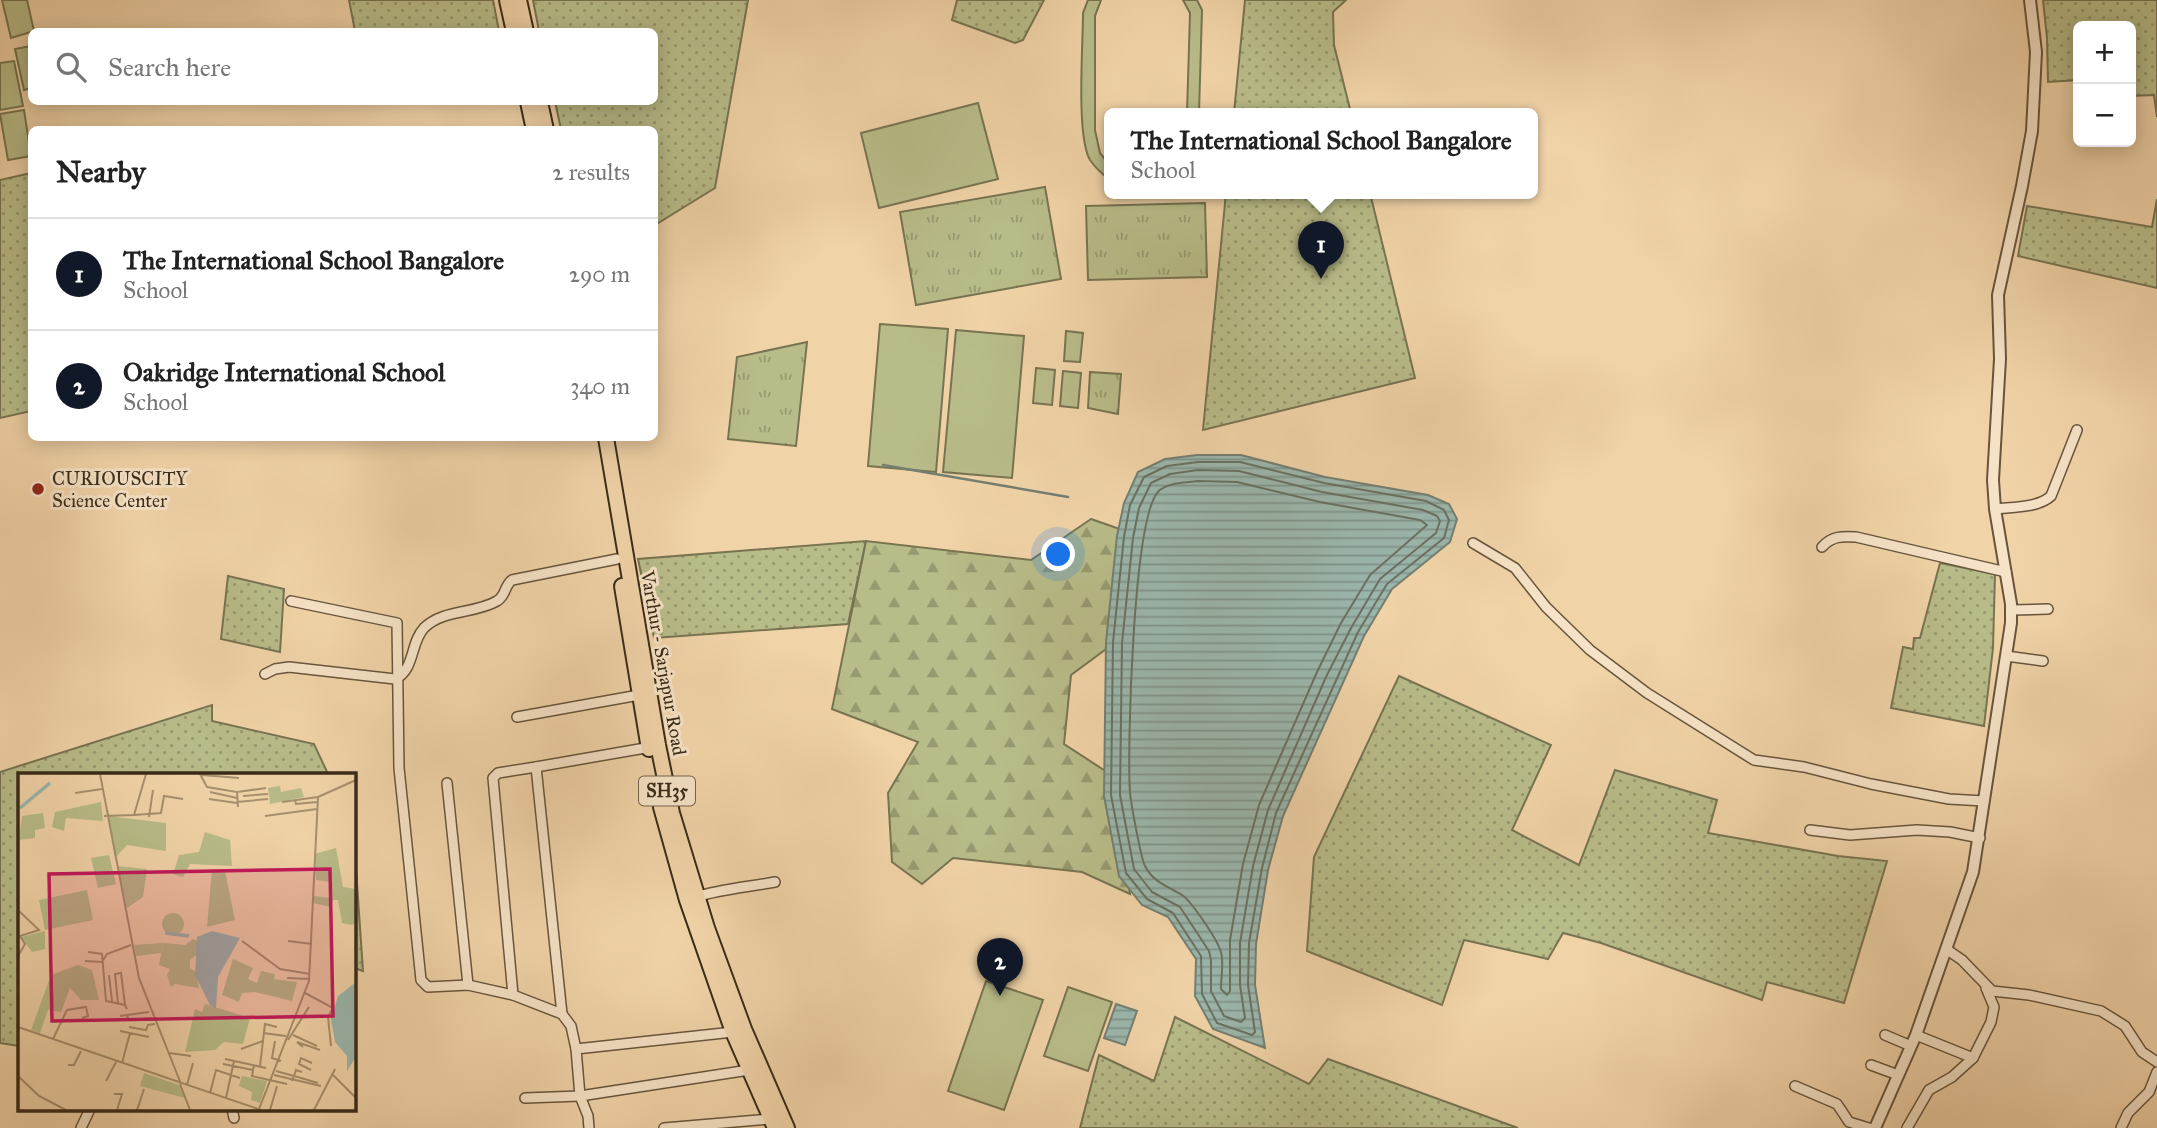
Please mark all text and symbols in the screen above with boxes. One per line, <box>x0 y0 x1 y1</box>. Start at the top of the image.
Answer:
map controls <box>2073 21 2136 147</box>
button: + <box>2073 21 2136 84</box>
search box <box>28 28 658 105</box>
icon: search <box>52 48 90 86</box>
text: Search here <box>108 51 231 83</box>
button: − <box>2073 84 2136 147</box>
popup <box>1104 108 1538 199</box>
text: The International School Bangalore <box>1130 124 1512 156</box>
text: Nearby <box>56 154 146 190</box>
text: School <box>1130 156 1196 184</box>
text: 2 results <box>552 158 630 186</box>
pin: 1 <box>1298 221 1344 279</box>
text: The International School Bangalore <box>123 244 504 276</box>
text: 1 <box>74 260 84 288</box>
text: 290 m <box>569 260 630 288</box>
text: School <box>123 276 188 304</box>
text: Oakridge International School <box>123 356 445 388</box>
text: 2 <box>73 372 85 400</box>
text: 340 m <box>570 372 630 400</box>
text: School <box>123 388 188 416</box>
place label: CURIOUSCITY Science Center <box>52 467 188 512</box>
marker: CURIOUSCITY Science Center <box>30 481 46 497</box>
your location <box>1041 537 1075 571</box>
street label: Varthur - Sarjapur Road <box>636 568 691 758</box>
inset map <box>18 773 355 1110</box>
road number: SH35 <box>639 776 695 806</box>
pin: 2 <box>977 938 1023 996</box>

